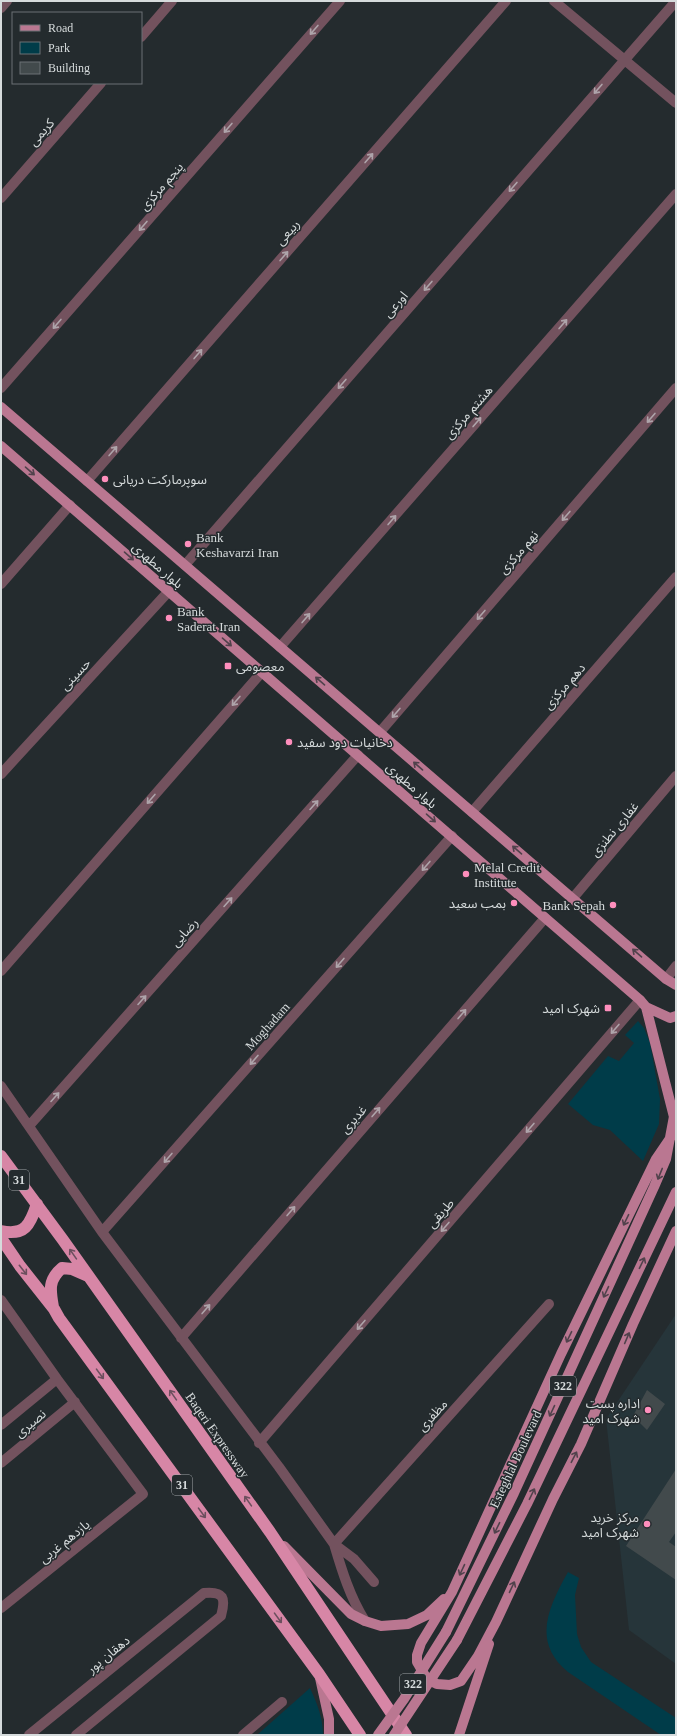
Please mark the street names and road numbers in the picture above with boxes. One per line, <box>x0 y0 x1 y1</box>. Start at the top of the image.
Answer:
street label: کریمی <box>26 115 58 150</box>
street label: پنجم مرکزی <box>136 159 189 215</box>
street label: ربیعی <box>272 216 303 249</box>
street label: اورعی <box>380 288 411 321</box>
street label: هشتم مرکزی <box>441 383 498 444</box>
street label: نهم مرکزی <box>496 528 544 579</box>
street label: بلوار مطهری <box>129 539 186 592</box>
street label: حسینی <box>57 655 95 694</box>
street label: دهم مرکزی <box>540 660 591 714</box>
street label: بلوار مطهری <box>383 759 440 812</box>
street label: غفاری نطنزی <box>587 799 643 860</box>
street label: رضایی <box>168 915 202 950</box>
street label: Moghadam <box>242 999 293 1053</box>
street label: غدیری <box>337 1102 371 1137</box>
road number: 31 <box>9 1170 29 1190</box>
street label: طریقی <box>424 1196 458 1232</box>
road number: 322 <box>550 1376 576 1396</box>
street label: Baqeri Expressway <box>183 1390 253 1481</box>
street label: مظفری <box>414 1396 451 1435</box>
street label: نصیری <box>12 1406 49 1441</box>
street label: Esteghlal Boulevard <box>486 1408 545 1510</box>
road number: 31 <box>172 1475 192 1495</box>
street label: یازدهم غربی <box>36 1516 95 1569</box>
street label: دهقان پور <box>83 1633 134 1678</box>
road number: 322 <box>400 1674 426 1694</box>

